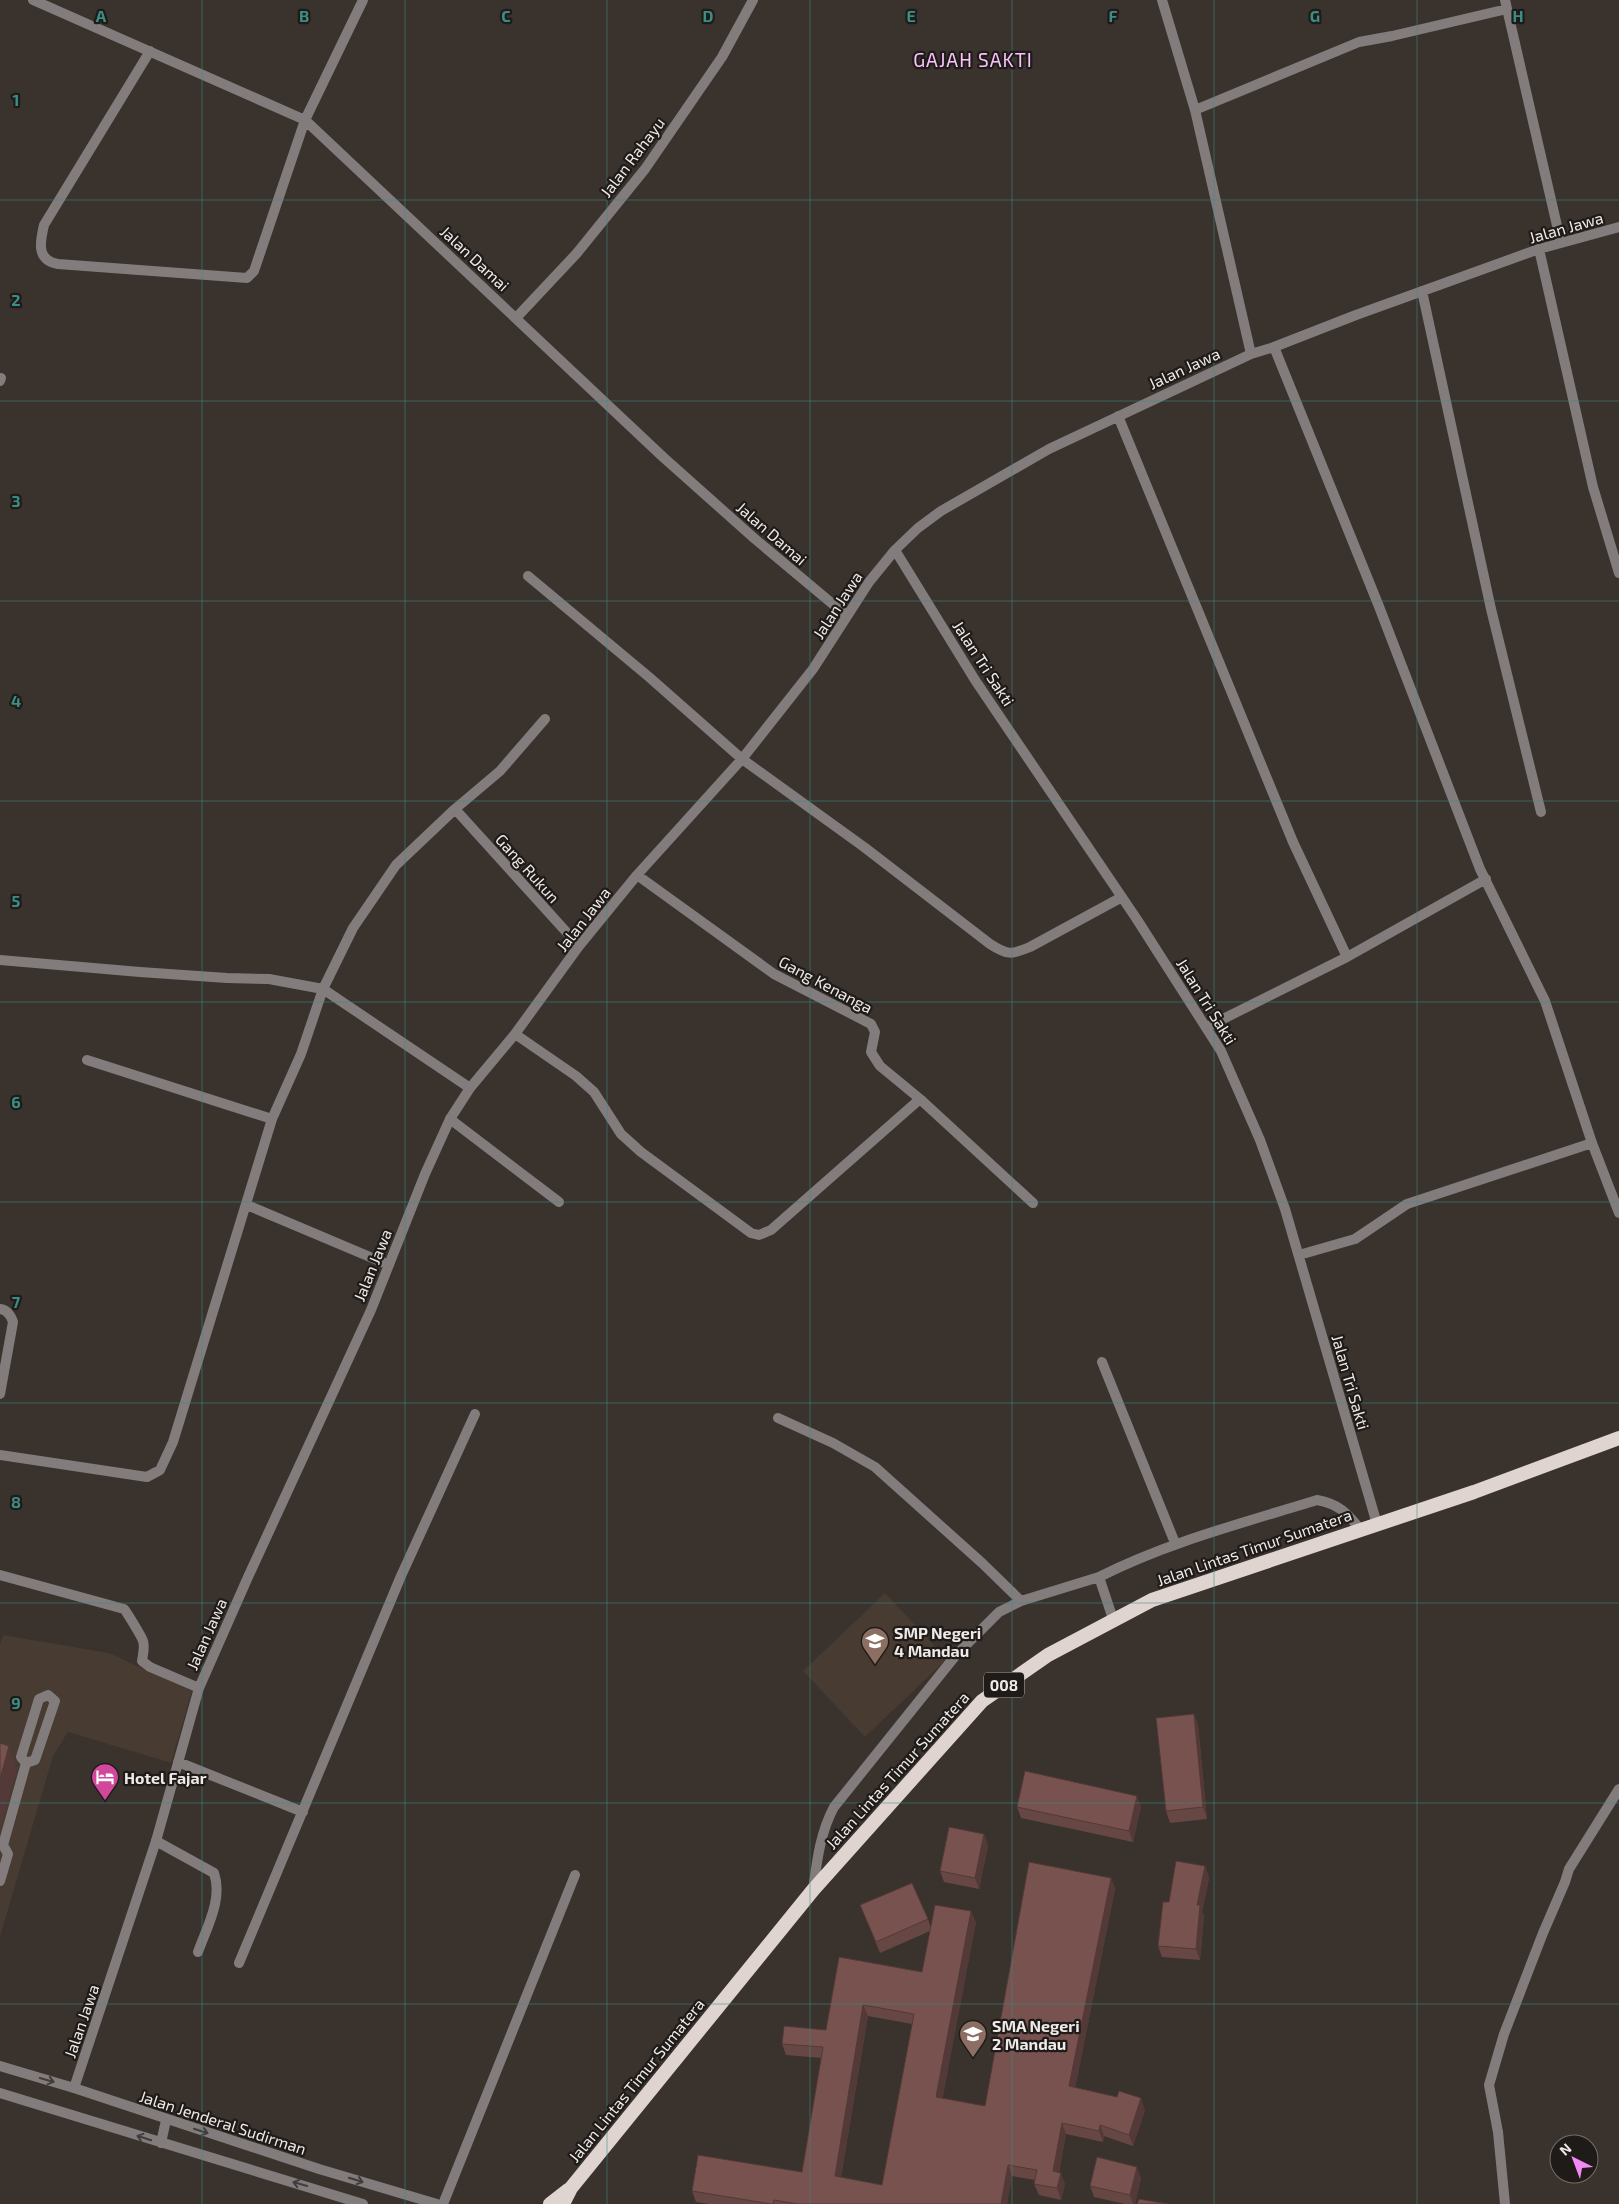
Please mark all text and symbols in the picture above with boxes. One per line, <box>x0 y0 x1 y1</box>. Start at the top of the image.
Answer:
text: A <box>96 6 107 25</box>
text: B <box>299 6 309 25</box>
text: C <box>501 6 511 25</box>
text: D <box>703 6 714 25</box>
text: E <box>906 6 916 25</box>
text: F <box>1109 6 1118 25</box>
text: G <box>1310 6 1320 25</box>
text: H <box>1512 6 1524 25</box>
district label: GAJAH SAKTI <box>913 48 1033 71</box>
text: 1 <box>13 90 19 109</box>
street label: Jalan Rahayu <box>596 113 668 201</box>
street label: Jalan Jawa <box>1527 207 1605 247</box>
street label: Jalan Damai <box>437 221 513 295</box>
text: 2 <box>11 290 21 309</box>
street label: Jalan Jawa <box>1145 343 1223 393</box>
text: 3 <box>11 491 21 510</box>
street label: Jalan Damai <box>733 497 811 569</box>
street label: Jalan Jawa <box>808 568 866 642</box>
street label: Jalan Tri Sakti <box>949 617 1019 709</box>
text: 4 <box>11 691 21 710</box>
street label: Gang Rukun <box>492 830 564 906</box>
street label: Jalan Jawa <box>552 883 614 955</box>
text: 5 <box>12 891 21 910</box>
street label: Gang Kenanga <box>776 951 876 1017</box>
street label: Jalan Tri Sakti <box>1173 954 1241 1048</box>
text: 6 <box>11 1092 21 1111</box>
street label: Jalan Jawa <box>349 1226 395 1304</box>
text: 7 <box>12 1292 21 1311</box>
street label: Jalan Tri Sakti <box>1328 1332 1374 1432</box>
text: 8 <box>11 1492 21 1511</box>
street label: Jalan Lintas Timur Sumatera <box>1154 1505 1354 1589</box>
street label: Jalan Jawa <box>182 1595 230 1673</box>
place label: SMP Negeri 4 Mandau <box>894 1623 981 1660</box>
school or university icon: SMP Negeri 4 Mandau <box>860 1626 890 1665</box>
road number: 008 <box>984 1672 1024 1698</box>
street label: Jalan Lintas Timur Sumatera <box>821 1687 973 1853</box>
text: 9 <box>11 1693 21 1712</box>
hotel icon: Hotel Fajar <box>90 1762 120 1801</box>
place label: Hotel Fajar <box>124 1768 207 1787</box>
street label: Jalan Jawa <box>60 1982 102 2060</box>
street label: Jalan Lintas Timur Sumatera <box>564 1994 708 2166</box>
place label: SMA Negeri 2 Mandau <box>992 2016 1080 2053</box>
school or university icon: SMA Negeri 2 Mandau <box>958 2019 988 2058</box>
one-way arrow <box>38 2076 54 2086</box>
street label: Jalan Jenderal Sudirman <box>137 2086 309 2158</box>
one-way arrow <box>193 2127 208 2136</box>
one-way arrow <box>136 2133 152 2142</box>
north arrow <box>1549 2134 1599 2184</box>
text: N <box>1556 2139 1574 2159</box>
one-way arrow <box>348 2175 364 2185</box>
one-way arrow <box>292 2178 308 2188</box>

